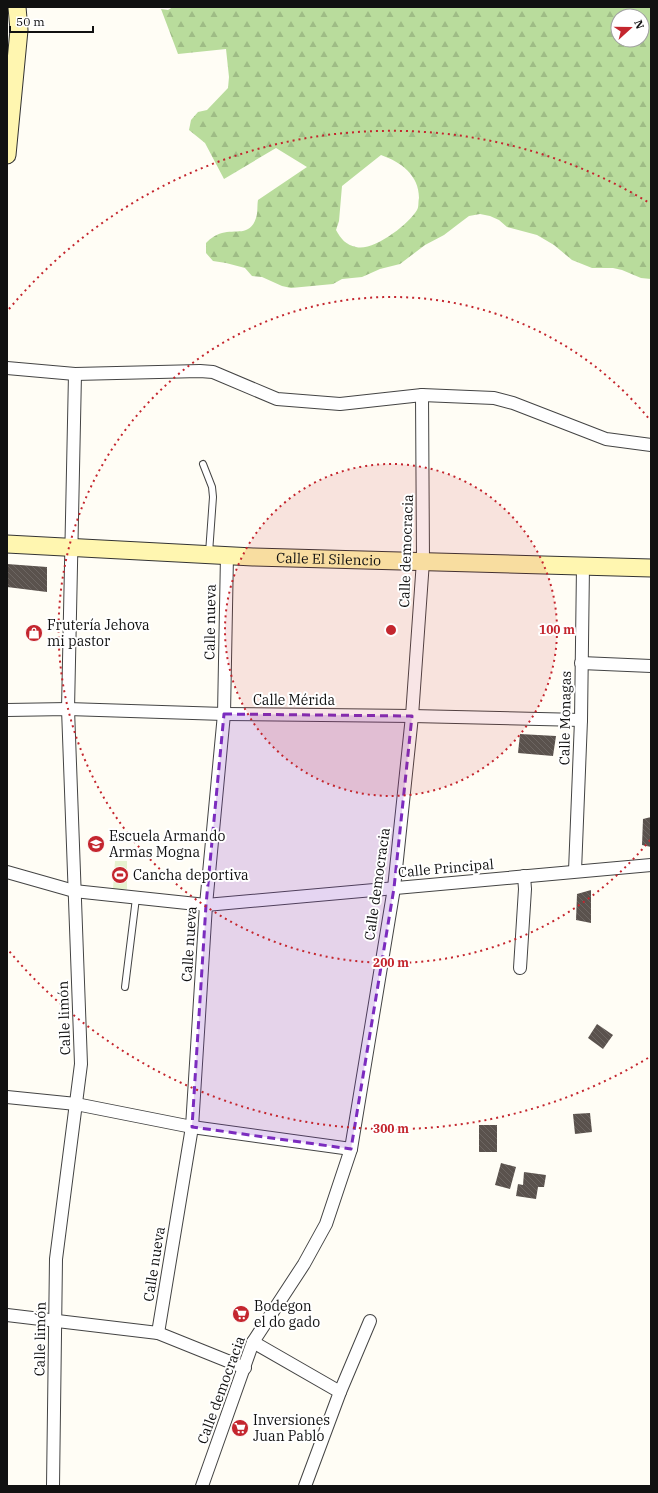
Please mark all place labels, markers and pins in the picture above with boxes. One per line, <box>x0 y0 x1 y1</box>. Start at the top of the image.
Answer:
place label: Frutería Jehova mi pastor <box>47 616 150 650</box>
shop icon: Frutería Jehova mi pastor <box>24 623 44 643</box>
centre of rings <box>384 623 398 637</box>
place label: Escuela Armando Armas Mogna <box>109 827 226 861</box>
school or university icon: Escuela Armando Armas Mogna <box>86 834 106 854</box>
sports icon: Cancha deportiva <box>110 865 130 885</box>
place label: Cancha deportiva <box>133 866 249 884</box>
place label: Bodegon el do gado <box>254 1297 320 1331</box>
supermarket icon: Bodegon el do gado <box>231 1304 251 1324</box>
place label: Inversiones Juan Pablo <box>253 1411 330 1445</box>
supermarket icon: Inversiones Juan Pablo <box>230 1418 250 1438</box>

